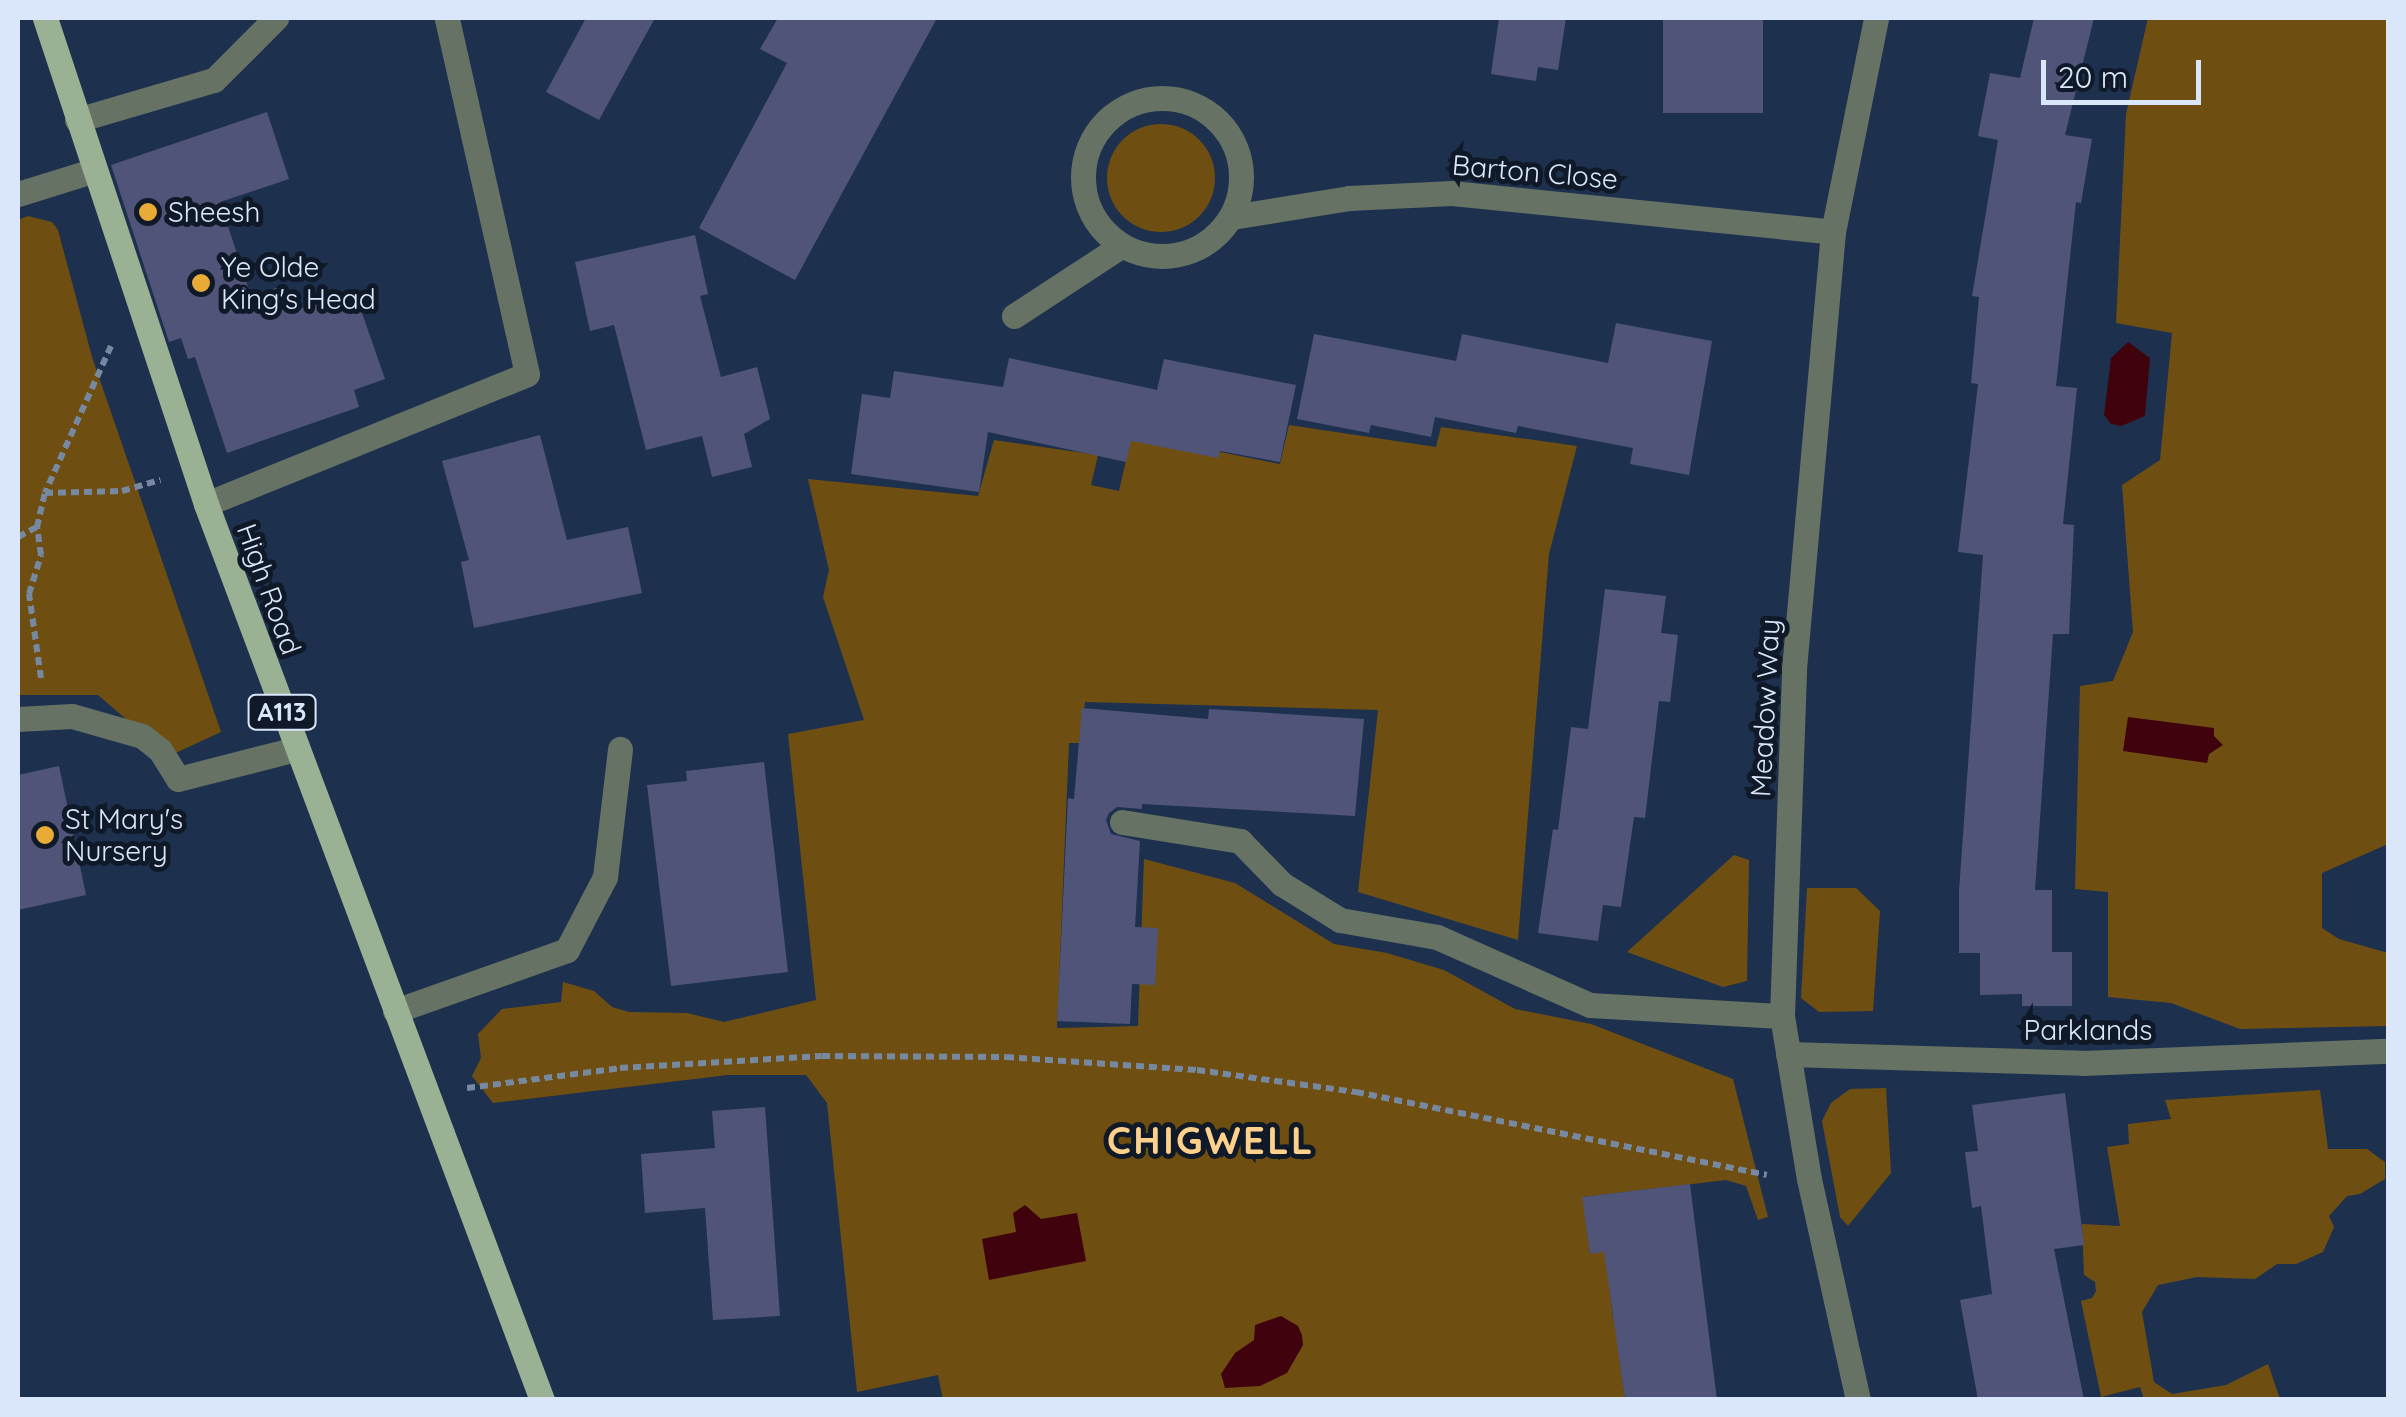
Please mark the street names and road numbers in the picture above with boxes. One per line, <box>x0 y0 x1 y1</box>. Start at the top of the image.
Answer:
street label: Barton Close <box>1451 148 1619 196</box>
street label: High Road <box>230 519 308 659</box>
street label: Meadow Way <box>1744 618 1786 798</box>
road number: A113 <box>247 692 317 732</box>
street label: Parklands <box>2024 1013 2152 1047</box>

